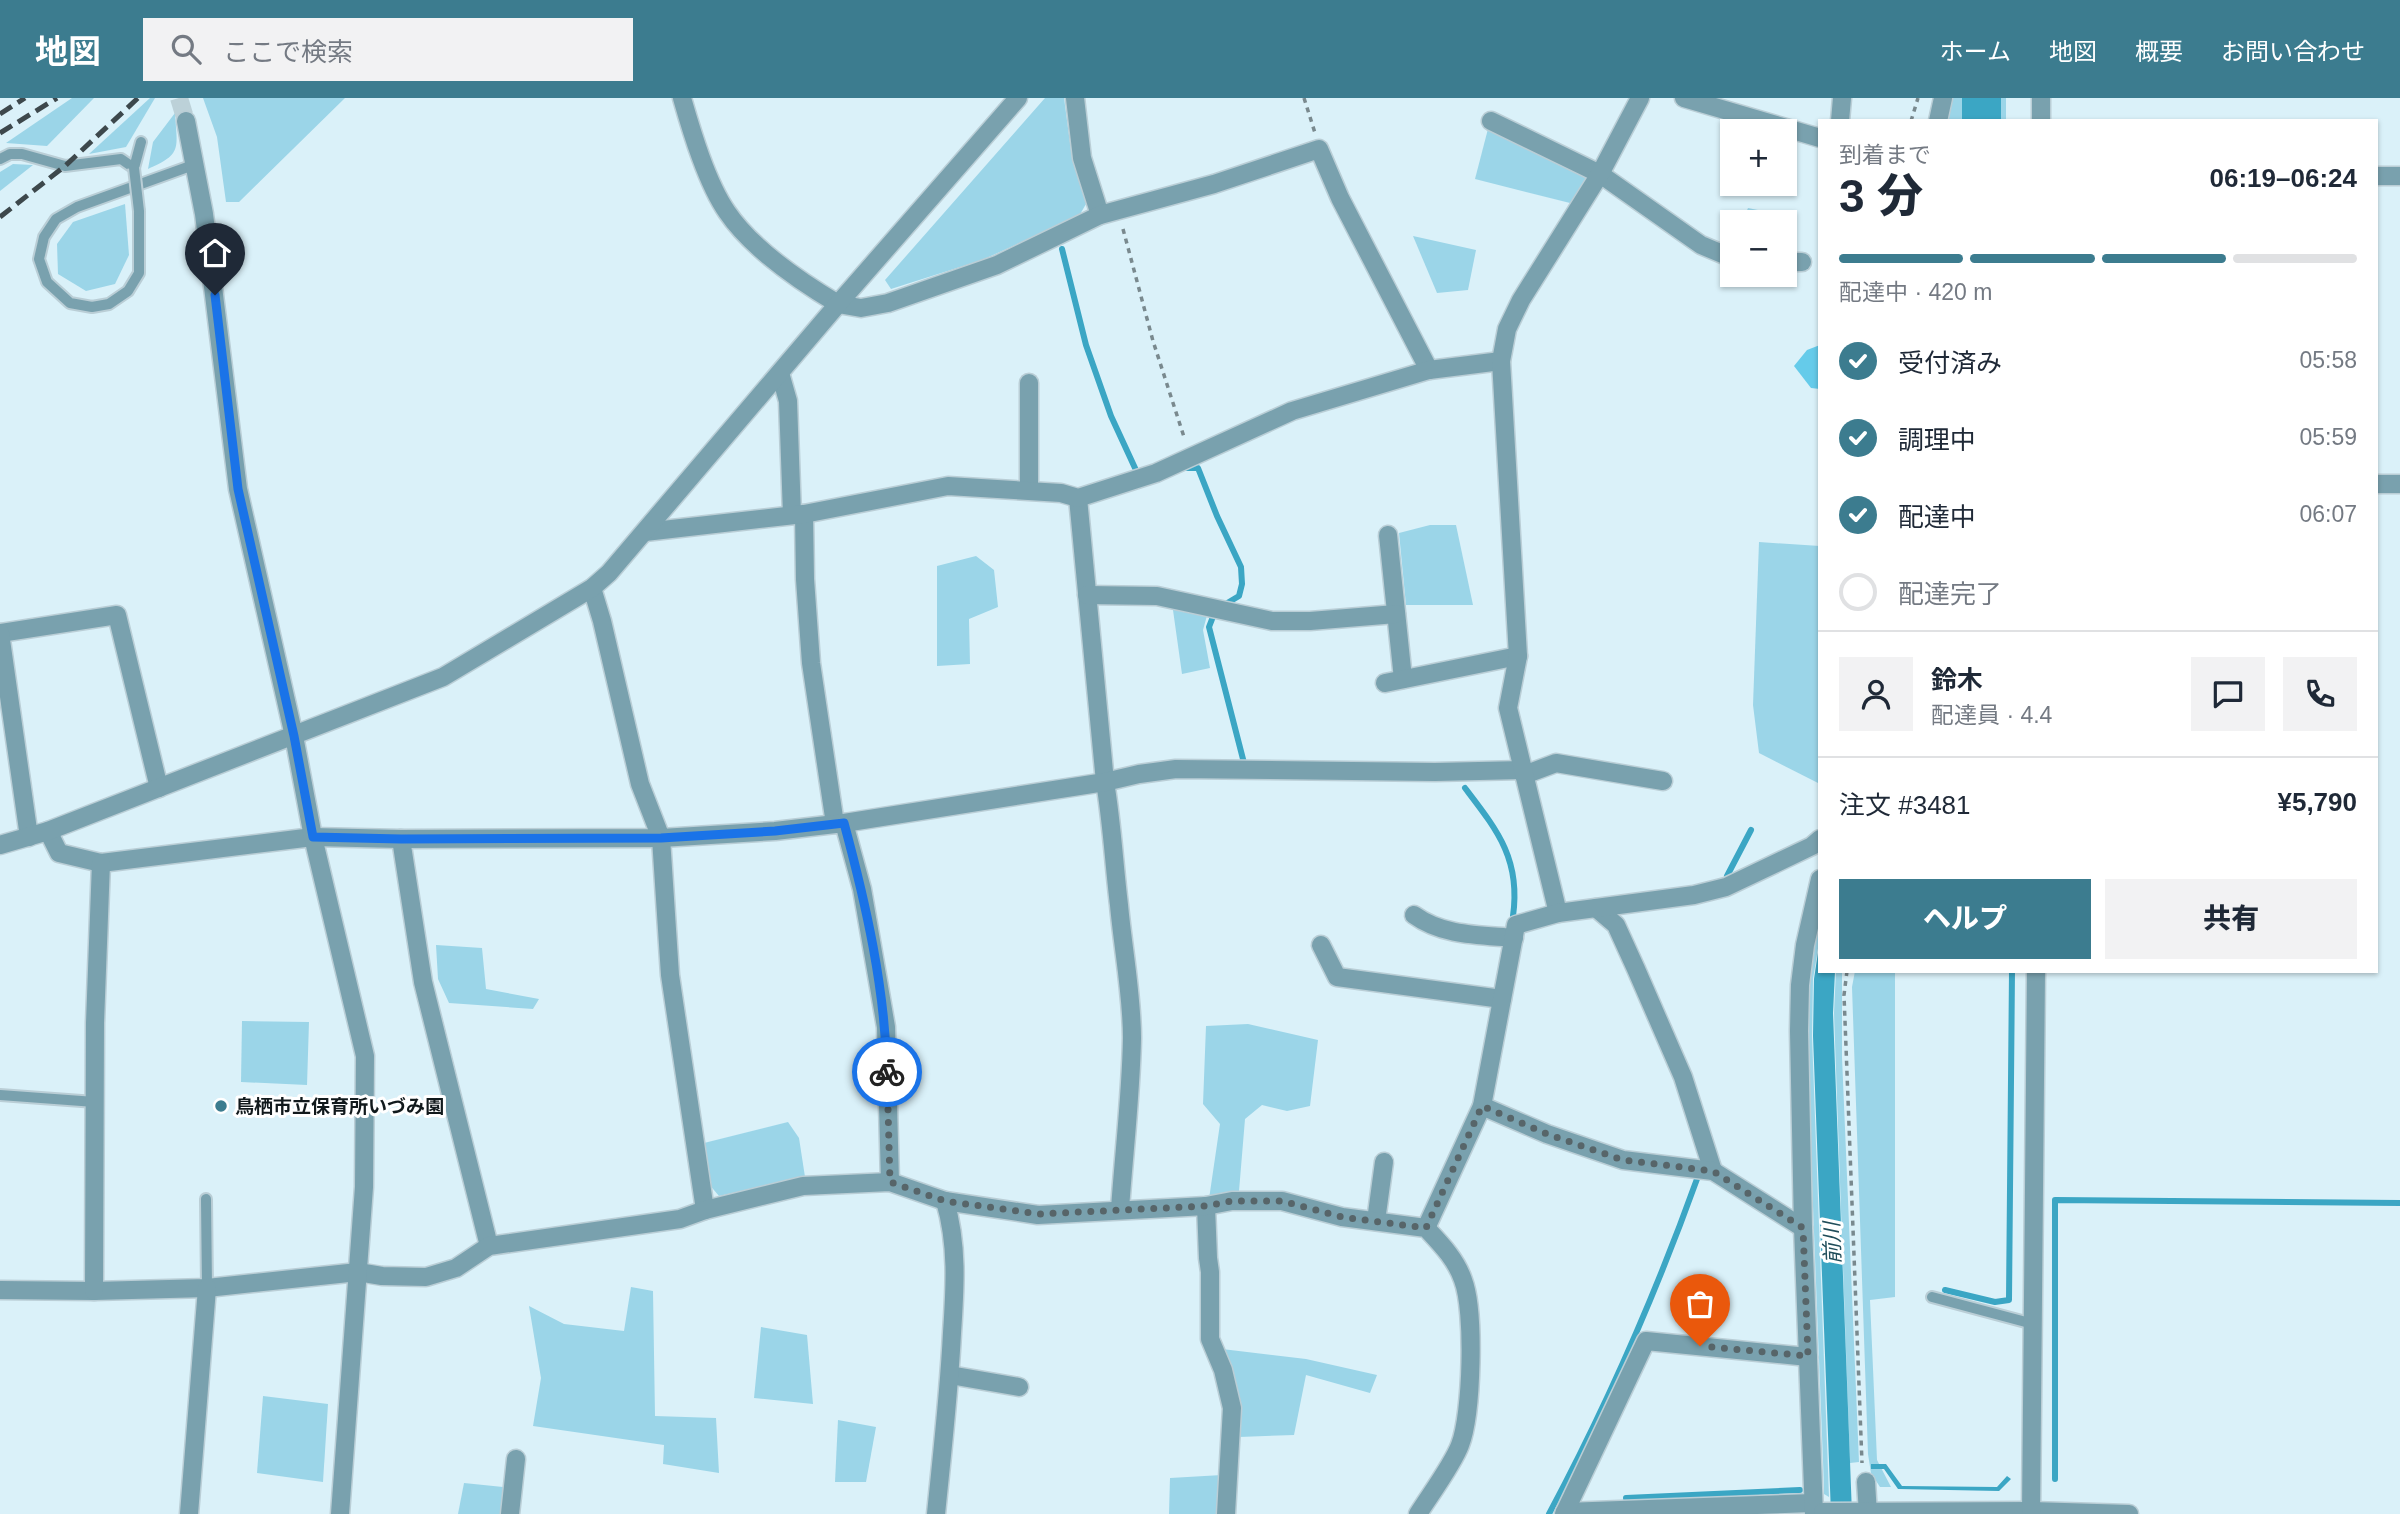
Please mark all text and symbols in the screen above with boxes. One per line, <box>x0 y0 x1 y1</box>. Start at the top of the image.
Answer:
search box <box>143 18 633 81</box>
icon: search <box>167 30 205 68</box>
text: 地図 <box>35 33 101 70</box>
text: ここで検索 <box>223 37 353 67</box>
text: ホーム <box>1940 38 2011 65</box>
text: 地図 <box>2049 38 2097 65</box>
text: 概要 <box>2135 38 2183 65</box>
text: お問い合わせ <box>2221 38 2365 65</box>
map controls <box>1720 119 1797 287</box>
button: + <box>1720 119 1797 196</box>
text: 到着まで <box>1839 142 1931 168</box>
text: 06:19–06:24 <box>2210 163 2357 193</box>
text: 3 分 <box>1839 170 1923 222</box>
button: − <box>1720 210 1797 287</box>
pin <box>185 223 245 295</box>
icon: home <box>196 234 234 272</box>
text: 配達中 · 420 m <box>1839 279 1992 305</box>
icon: check <box>1839 342 1877 380</box>
text: 05:58 <box>2299 347 2357 373</box>
text: 受付済み <box>1898 348 2002 378</box>
icon: check <box>1839 419 1877 457</box>
text: 05:59 <box>2299 424 2357 450</box>
text: 調理中 <box>1898 425 1976 455</box>
icon: check <box>1839 496 1877 534</box>
text: 06:07 <box>2299 501 2357 527</box>
text: 配達中 <box>1898 502 1976 532</box>
text: 配達完了 <box>1898 579 2002 609</box>
button: person <box>1839 657 1913 731</box>
button: chat <box>2191 657 2265 731</box>
button: phone <box>2283 657 2357 731</box>
text: 鈴木 <box>1931 665 1983 695</box>
text: 配達員 · 4.4 <box>1931 702 2052 728</box>
text: ¥5,790 <box>2277 787 2357 817</box>
text: 注文 #3481 <box>1839 790 1971 820</box>
button: ヘルプ <box>1839 879 2091 959</box>
button: 共有 <box>2105 879 2357 959</box>
courier <box>852 1037 922 1107</box>
icon: bike <box>868 1053 906 1091</box>
place label: 鳥栖市立保育所いづみ園 <box>235 1096 444 1117</box>
marker: 鳥栖市立保育所いづみ園 <box>213 1098 229 1114</box>
water label: 前川 <box>1820 1220 1844 1264</box>
pin <box>1670 1274 1730 1346</box>
icon: bag <box>1681 1285 1719 1323</box>

